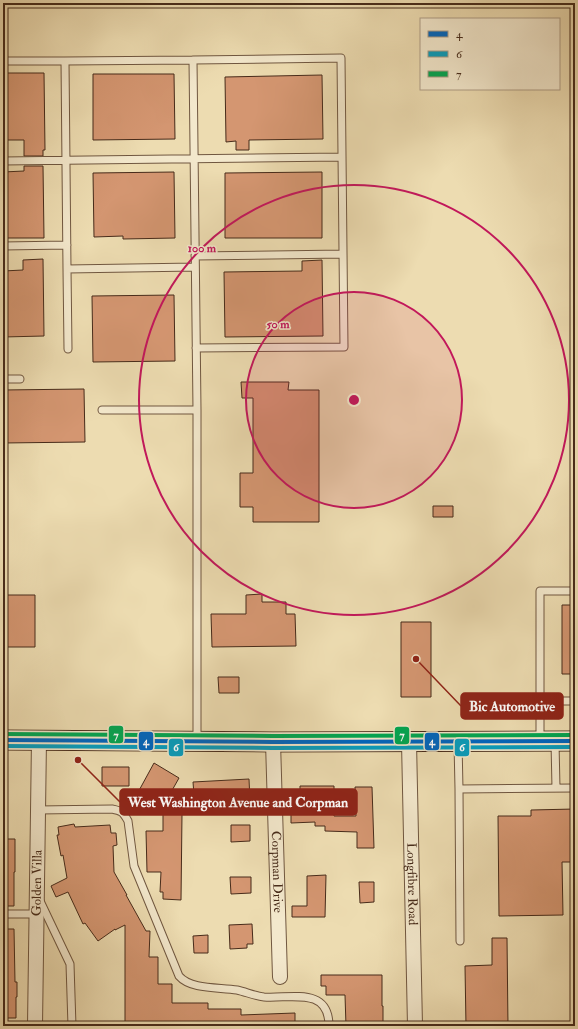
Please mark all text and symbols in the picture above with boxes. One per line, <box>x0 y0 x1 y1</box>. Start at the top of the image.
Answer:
legend <box>420 18 560 90</box>
text: 4 <box>456 27 463 42</box>
text: 6 <box>456 47 463 62</box>
text: 7 <box>456 67 462 82</box>
text: 100 m <box>188 241 217 256</box>
text: 50 m <box>266 317 290 332</box>
centre of rings <box>347 393 361 407</box>
callout: Bic Automotive <box>461 693 563 719</box>
text: Bic Automotive <box>469 698 555 715</box>
line badge: 7 <box>108 725 124 744</box>
line badge: 7 <box>394 726 410 745</box>
text: 7 <box>113 729 119 742</box>
text: 7 <box>399 729 405 742</box>
line badge: 4 <box>138 731 154 751</box>
line badge: 4 <box>424 732 440 751</box>
text: 4 <box>142 735 150 749</box>
text: 4 <box>428 735 436 749</box>
line badge: 6 <box>168 738 184 757</box>
line badge: 6 <box>454 738 470 757</box>
text: 6 <box>173 741 180 754</box>
text: 6 <box>459 741 466 754</box>
callout: West Washington Avenue and Corpman <box>120 789 357 815</box>
text: West Washington Avenue and Corpman <box>127 794 349 812</box>
street label: Corpman Drive <box>267 831 286 914</box>
street label: Longfibre Road <box>403 843 421 926</box>
street label: Golden Villa <box>29 849 45 916</box>

